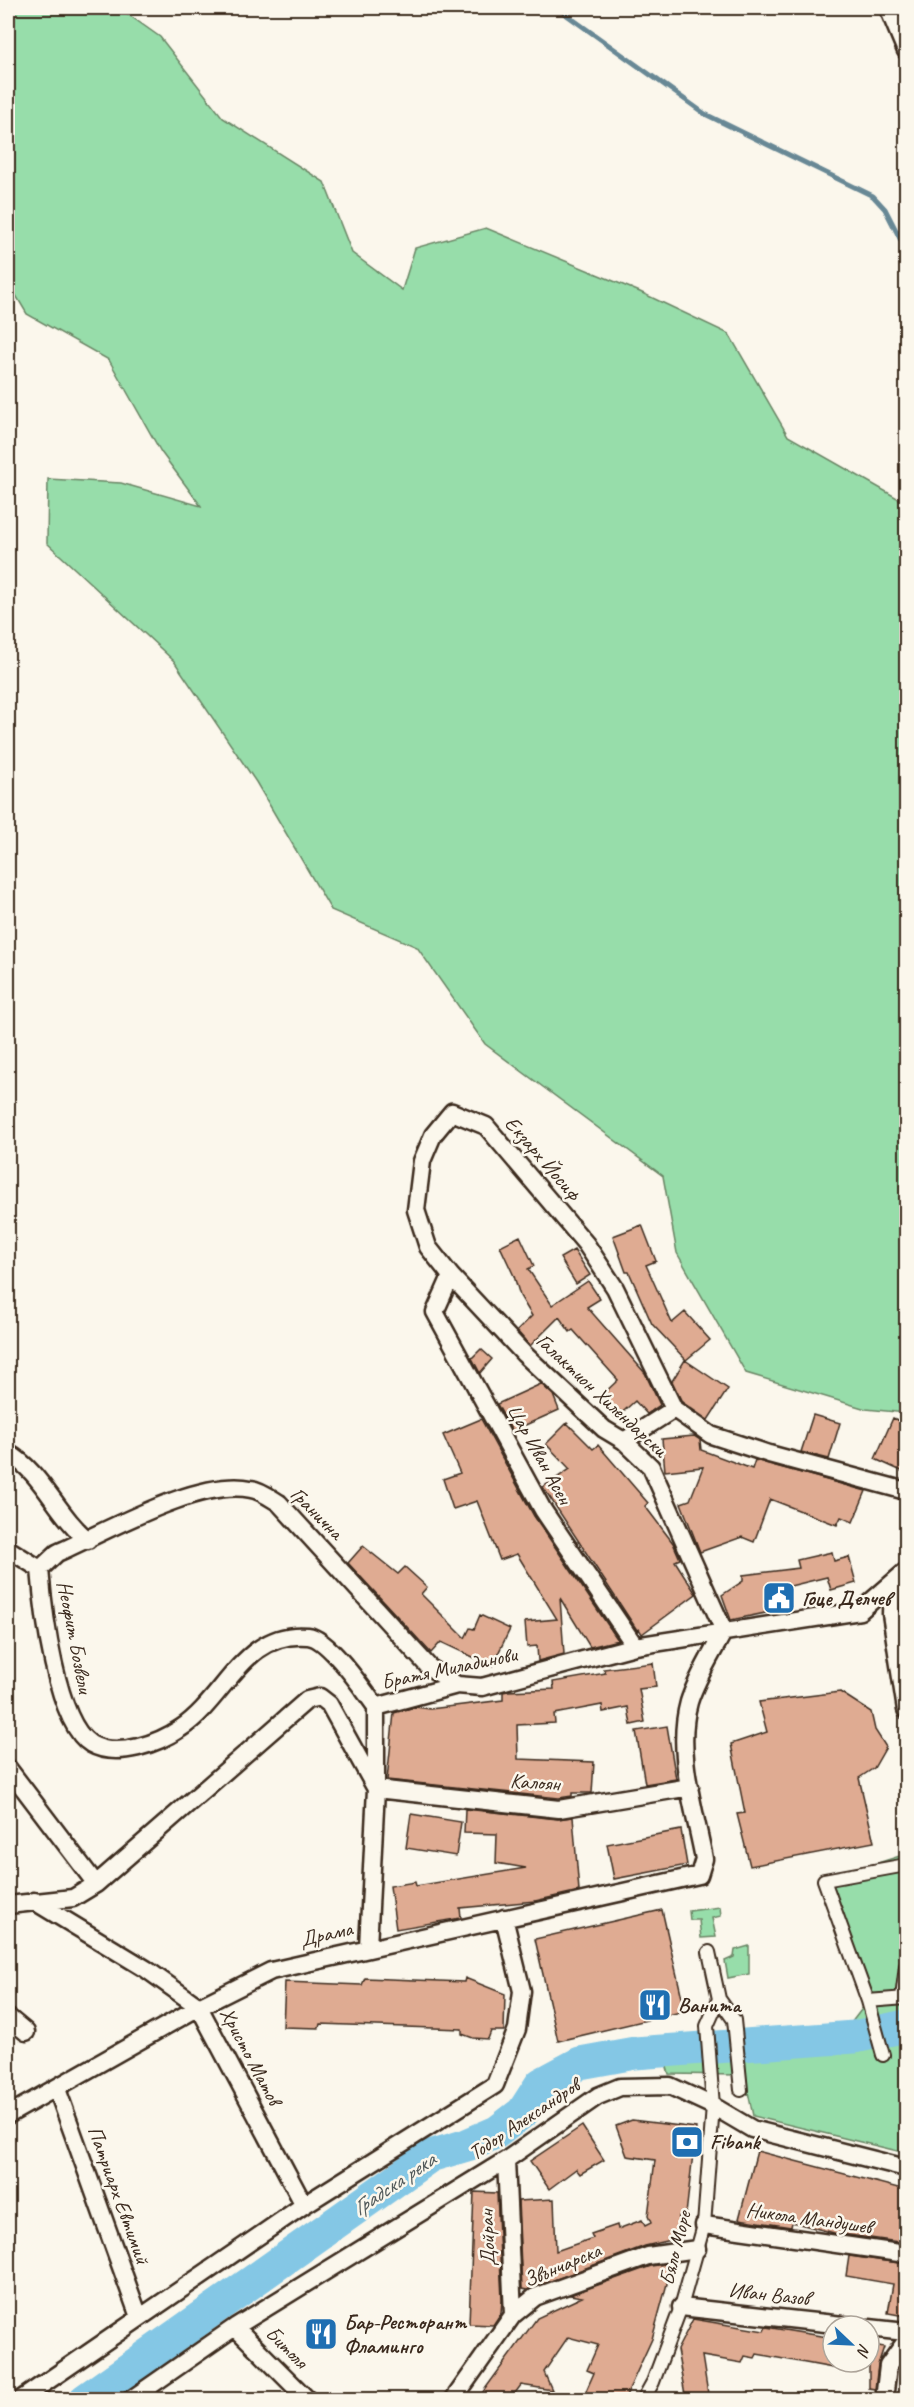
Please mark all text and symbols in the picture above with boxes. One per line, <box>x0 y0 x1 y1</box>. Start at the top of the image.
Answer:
street label: Екзарх Йосиф <box>499 1111 587 1206</box>
street label: Галактион Хилендарски <box>531 1327 674 1464</box>
street label: Цар Иван Асен <box>502 1399 579 1510</box>
street label: Гранична <box>285 1481 351 1547</box>
street label: Неофит Бозвели <box>51 1579 99 1698</box>
public building icon: Гоце Делчев <box>761 1580 797 1616</box>
place label: Гоце Делчев <box>802 1585 896 1611</box>
street label: Братя Миладинови <box>379 1641 520 1695</box>
street label: Калоян <box>509 1767 562 1797</box>
street label: Драма <box>297 1915 356 1953</box>
restaurant icon: Ванита <box>637 1987 673 2023</box>
place label: Ванита <box>678 1992 742 2018</box>
street label: Христо Матов <box>214 2003 289 2113</box>
street label: Тодор Александров <box>463 2070 588 2166</box>
street label: Патриарх Евтимий <box>82 2123 156 2269</box>
bank icon: Fibank <box>669 2124 705 2160</box>
place label: Fibank <box>710 2129 762 2155</box>
water label: Градска река <box>347 2145 443 2222</box>
street label: Никола Мандушев <box>745 2196 878 2240</box>
street label: Бяло Море <box>653 2206 697 2288</box>
street label: Дойран <box>473 2208 501 2267</box>
street label: Звънчарска <box>519 2236 606 2293</box>
street label: Иван Вазов <box>727 2277 815 2312</box>
place label: Бар-Ресторант Фламинго <box>344 2309 468 2359</box>
north arrow <box>821 2314 881 2374</box>
restaurant icon: Бар-Ресторант Фламинго <box>303 2316 339 2352</box>
street label: Битоля <box>260 2320 315 2375</box>
text: N <box>852 2341 875 2361</box>

